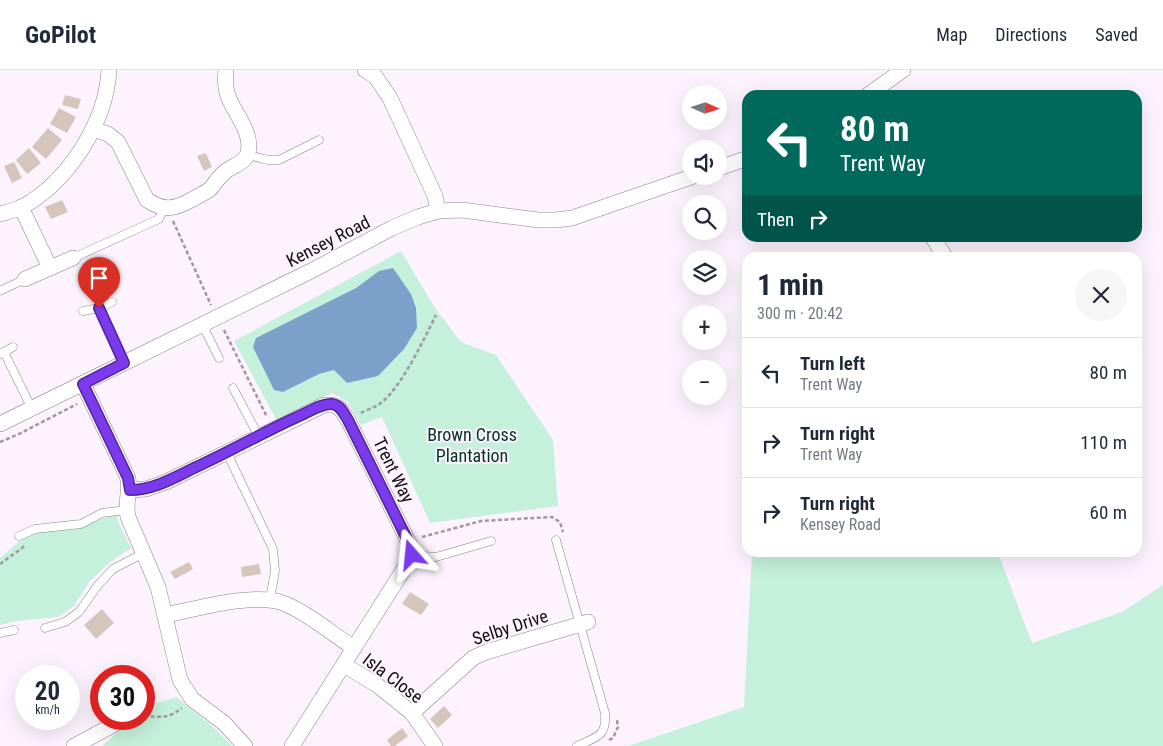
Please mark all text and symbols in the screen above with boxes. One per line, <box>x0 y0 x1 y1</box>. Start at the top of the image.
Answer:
text: GoPilot <box>25 21 96 49</box>
text: Map <box>936 24 967 45</box>
text: Directions <box>995 24 1067 45</box>
text: Saved <box>1095 24 1138 45</box>
north arrow <box>682 85 728 130</box>
map controls <box>682 85 727 405</box>
text: 80 m <box>840 109 909 150</box>
icon: left <box>757 110 822 175</box>
button: sound <box>682 140 727 185</box>
text: Trent Way <box>840 151 926 176</box>
button: search <box>682 195 727 240</box>
icon: right <box>804 205 832 233</box>
text: Then <box>757 208 794 231</box>
street label: Kensey Road <box>283 211 373 271</box>
button: layers <box>682 250 727 295</box>
pin <box>78 257 120 308</box>
icon: arrive <box>85 264 113 292</box>
text: 1 min <box>757 267 824 302</box>
button: close <box>1075 269 1127 321</box>
text: 300 m · 20:42 <box>757 304 843 323</box>
button: + <box>682 305 727 350</box>
text: Turn left <box>800 352 865 375</box>
icon: left <box>757 359 785 387</box>
button: − <box>682 360 727 405</box>
text: 80 m <box>1090 361 1127 384</box>
text: Trent Way <box>800 375 862 394</box>
text: Turn right <box>800 422 875 445</box>
park label: Brown Cross Plantation <box>427 424 517 466</box>
icon: right <box>757 429 785 457</box>
text: 110 m <box>1080 431 1127 454</box>
street label: Trent Way <box>369 434 419 507</box>
text: Trent Way <box>800 445 862 464</box>
text: Turn right <box>800 492 875 515</box>
icon: right <box>757 499 785 527</box>
text: 60 m <box>1090 501 1127 524</box>
text: Kensey Road <box>800 515 881 534</box>
position arrow <box>385 528 437 580</box>
street label: Selby Drive <box>470 605 550 649</box>
street label: Isla Close <box>359 649 427 707</box>
speed limit sign: 30 <box>90 665 155 730</box>
text: 20 <box>35 677 60 706</box>
text: km/h <box>35 703 60 717</box>

